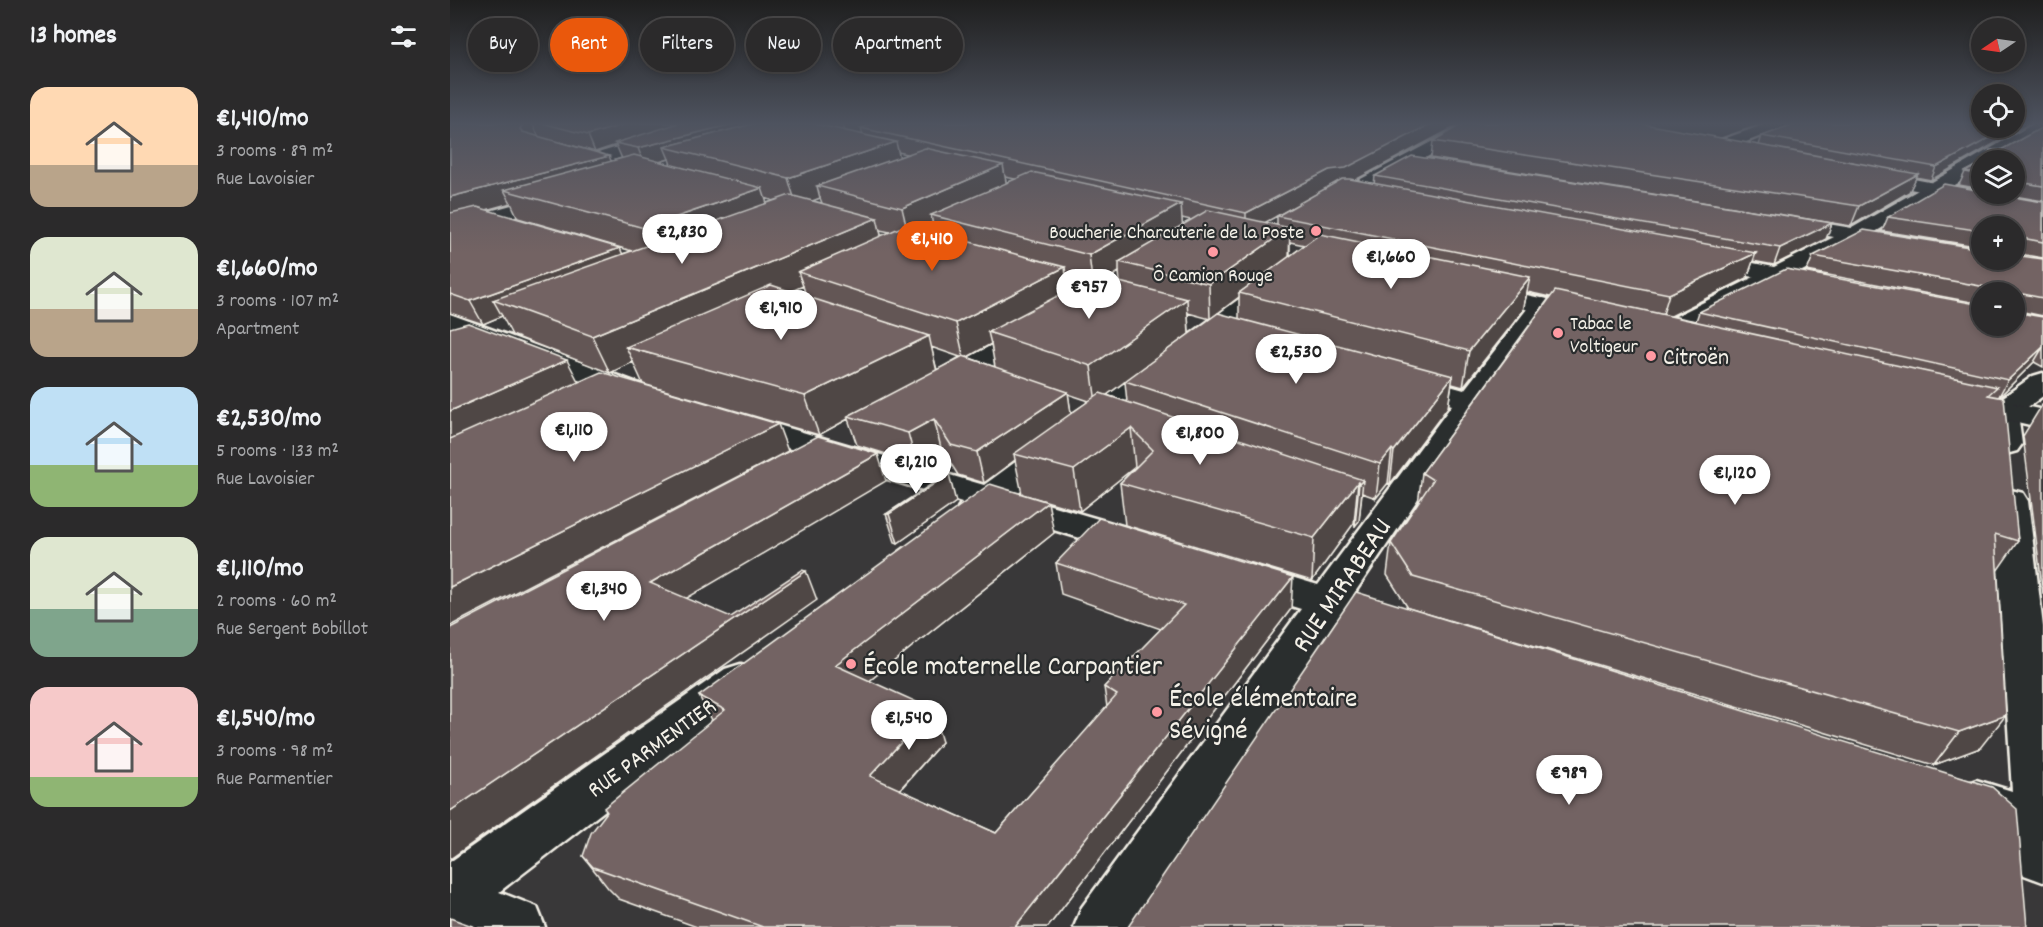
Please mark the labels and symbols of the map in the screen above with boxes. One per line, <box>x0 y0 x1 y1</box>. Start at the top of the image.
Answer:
north arrow <box>1971 18 2025 72</box>
pin: €2,830 <box>633 214 731 265</box>
place label: Boucherie Charcuterie de la Poste <box>1049 220 1304 248</box>
pin: €1,410 <box>883 221 981 272</box>
marker: Boucherie Charcuterie de la Poste <box>1309 224 1323 238</box>
pin: €1,660 <box>1342 239 1440 290</box>
marker: Ô Camion Rouge <box>1206 245 1220 259</box>
place label: Ô Camion Rouge <box>1153 263 1273 291</box>
pin: €957 <box>1053 269 1125 320</box>
pin: €1,910 <box>732 290 830 341</box>
place label: Tabac le Voltigeur <box>1570 311 1639 362</box>
marker: Tabac le Voltigeur <box>1551 326 1565 340</box>
pin: €2,530 <box>1247 334 1345 385</box>
place label: Citroën <box>1663 342 1729 376</box>
marker: Citroën <box>1644 349 1658 363</box>
pin: €1,110 <box>525 412 623 463</box>
pin: €1,800 <box>1151 415 1249 466</box>
pin: €1,210 <box>867 444 965 495</box>
pin: €1,120 <box>1686 455 1784 506</box>
street label: RUE MIRABEAU <box>1284 511 1404 662</box>
pin: €1,340 <box>555 571 653 622</box>
place label: École maternelle Carpantier <box>863 649 1163 689</box>
marker: École maternelle Carpantier <box>844 657 858 671</box>
place label: École élémentaire Sévigné <box>1169 681 1357 753</box>
street label: RUE PARMENTIER <box>581 691 724 808</box>
pin: €1,540 <box>860 700 958 751</box>
marker: École élémentaire Sévigné <box>1150 705 1164 719</box>
pin: €989 <box>1533 755 1605 806</box>

